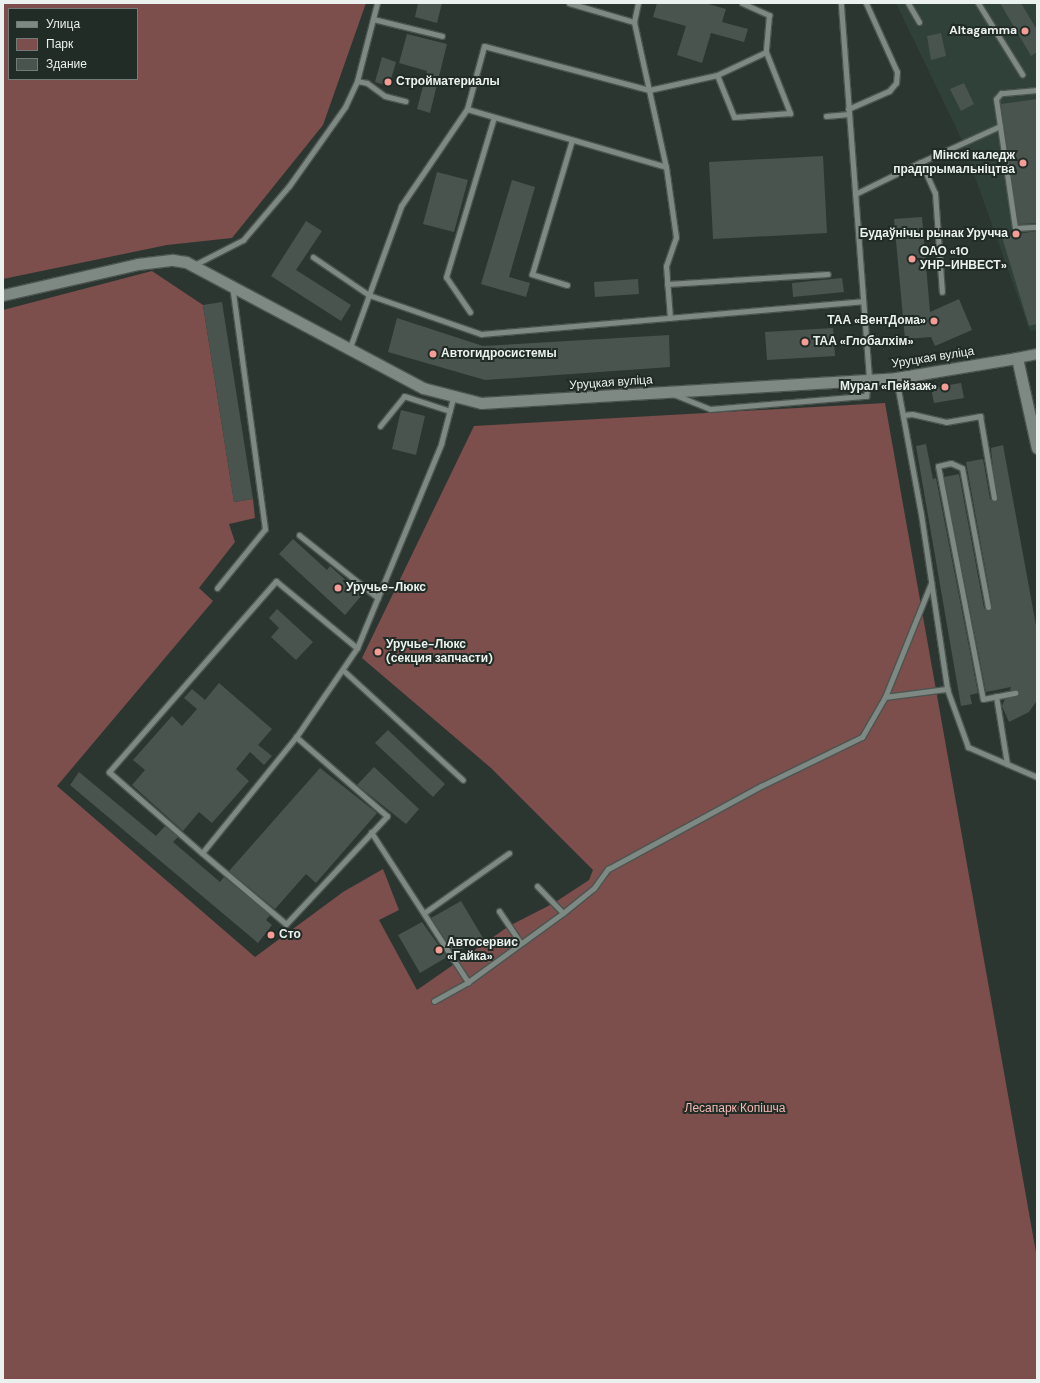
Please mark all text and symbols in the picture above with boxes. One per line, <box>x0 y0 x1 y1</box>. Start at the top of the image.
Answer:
legend <box>8 8 138 80</box>
text: Улица <box>46 16 80 32</box>
place label: Altagamma <box>949 24 1017 38</box>
marker: Altagamma <box>1020 26 1030 36</box>
text: Парк <box>46 36 73 52</box>
text: Здание <box>46 56 87 72</box>
place label: Стройматериалы <box>396 75 500 89</box>
marker: Стройматериалы <box>383 77 393 87</box>
place label: Мінскі каледж прадпрымальніцтва <box>893 149 1015 177</box>
marker: Мінскі каледж прадпрымальніцтва <box>1018 158 1028 168</box>
place label: Будаўнічы рынак Уручча <box>860 227 1008 241</box>
marker: Будаўнічы рынак Уручча <box>1011 229 1021 239</box>
place label: ОАО «10 УНР-ИНВЕСТ» <box>920 245 1007 273</box>
marker: ОАО «10 УНР-ИНВЕСТ» <box>907 254 917 264</box>
place label: ТАА «ВентДома» <box>827 314 926 328</box>
marker: ТАА «ВентДома» <box>929 316 939 326</box>
place label: ТАА «Глобалхім» <box>813 335 914 349</box>
marker: ТАА «Глобалхім» <box>800 337 810 347</box>
street label: Уруцкая вуліца <box>891 344 975 372</box>
place label: Автогидросистемы <box>441 347 557 361</box>
marker: Автогидросистемы <box>428 349 438 359</box>
street label: Уруцкая вуліца <box>569 373 653 393</box>
place label: Мурал «Пейзаж» <box>840 380 937 394</box>
marker: Мурал «Пейзаж» <box>940 382 950 392</box>
place label: Уручье-Люкс <box>346 581 426 595</box>
marker: Уручье-Люкс <box>333 583 343 593</box>
place label: Уручье-Люкс (секция запчасти) <box>386 638 493 666</box>
marker: Уручье-Люкс (секция запчасти) <box>373 647 383 657</box>
place label: Сто <box>279 928 301 942</box>
marker: Сто <box>266 930 276 940</box>
place label: Автосервис «Гайка» <box>447 936 518 964</box>
marker: Автосервис «Гайка» <box>434 945 444 955</box>
park label: Лесапарк Копішча <box>685 1102 785 1116</box>

